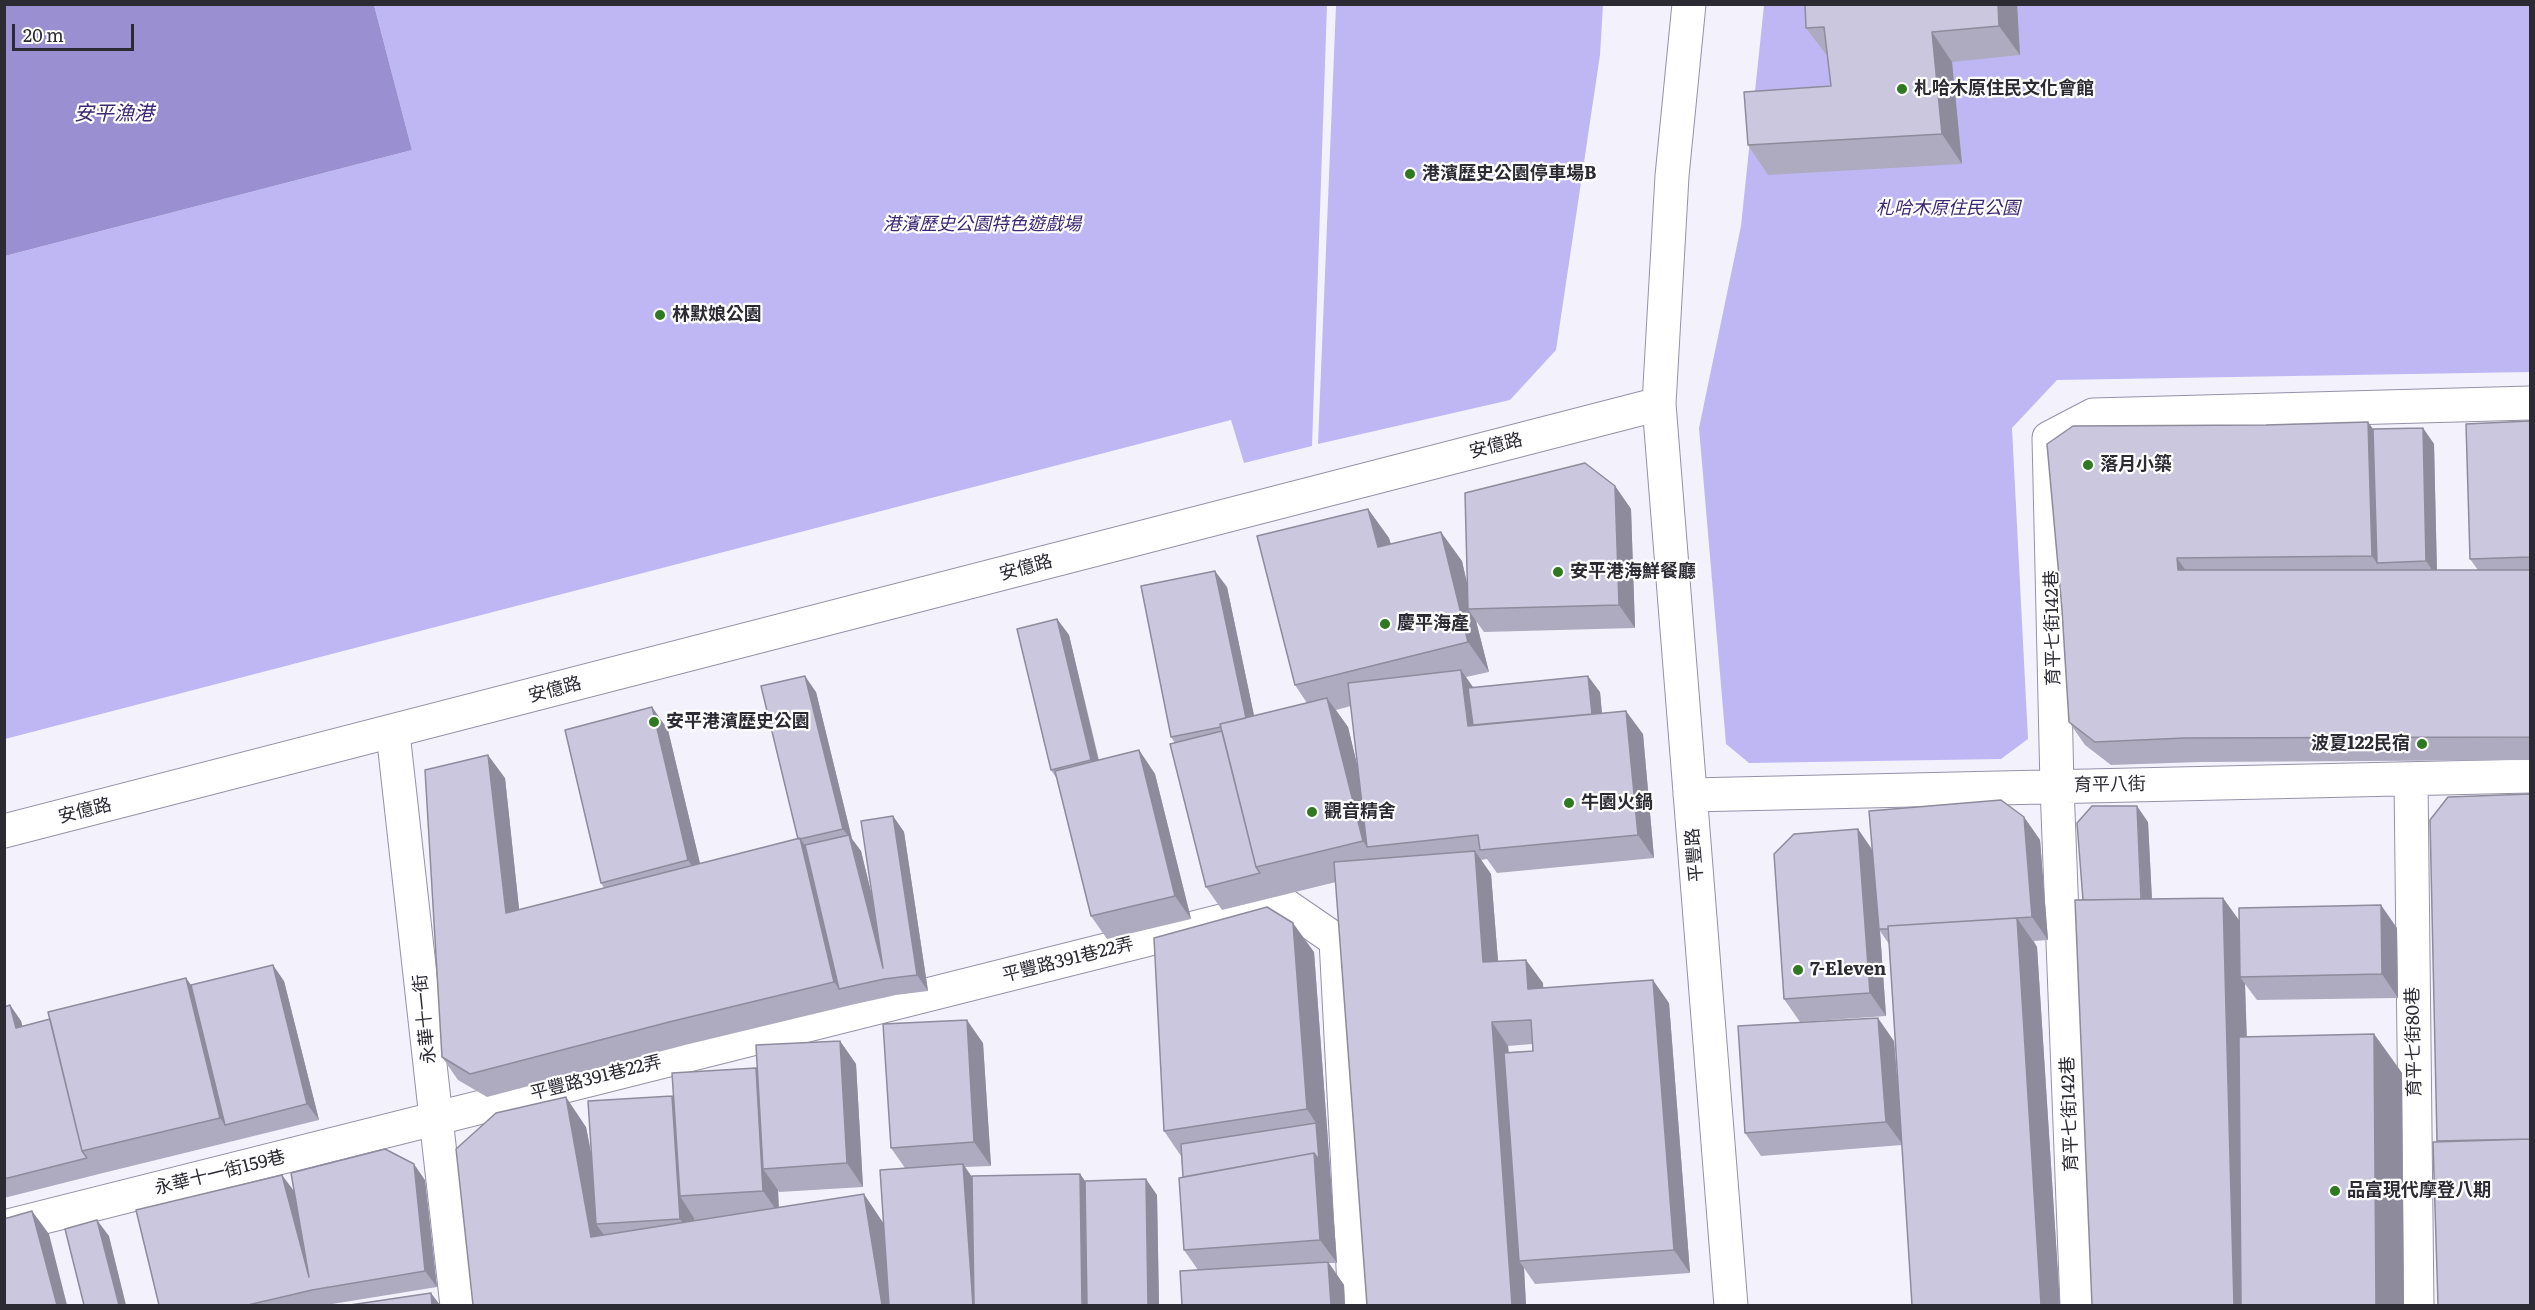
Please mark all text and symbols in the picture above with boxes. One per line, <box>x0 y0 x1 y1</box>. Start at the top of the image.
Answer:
scale bar <box>15 12 136 50</box>
text: 20 m <box>23 21 64 48</box>
place label: 札哈木原住民文化會館 <box>1914 78 2094 100</box>
marker: 札哈木原住民文化會館 <box>1895 82 1909 96</box>
water label: 安平漁港 <box>74 102 154 126</box>
place label: 港濱歷史公園停車場B <box>1422 163 1596 185</box>
marker: 港濱歷史公園停車場B <box>1403 167 1417 181</box>
park label: 札哈木原住民公園 <box>1876 198 2020 220</box>
park label: 港濱歷史公園特色遊戲場 <box>883 214 1081 236</box>
place label: 林默娘公園 <box>672 304 762 326</box>
marker: 林默娘公園 <box>653 308 667 322</box>
street label: 安億路 <box>1467 429 1525 463</box>
place label: 落月小築 <box>2100 454 2172 476</box>
marker: 落月小築 <box>2081 458 2095 472</box>
street label: 安億路 <box>997 551 1055 585</box>
place label: 安平港海鮮餐廳 <box>1570 561 1696 583</box>
marker: 安平港海鮮餐廳 <box>1551 565 1565 579</box>
street label: 育平七街142巷 <box>2041 570 2065 686</box>
place label: 慶平海產 <box>1397 613 1469 635</box>
marker: 慶平海產 <box>1378 617 1392 631</box>
street label: 安億路 <box>526 673 584 707</box>
place label: 安平港濱歷史公園 <box>666 711 810 733</box>
marker: 安平港濱歷史公園 <box>647 715 661 729</box>
place label: 波夏122民宿 <box>2311 733 2410 755</box>
marker: 波夏122民宿 <box>2415 737 2429 751</box>
street label: 育平八街 <box>2074 774 2146 796</box>
place label: 牛園火鍋 <box>1581 792 1653 814</box>
street label: 安億路 <box>56 794 114 828</box>
marker: 牛園火鍋 <box>1562 796 1576 810</box>
place label: 觀音精舍 <box>1324 801 1396 823</box>
marker: 觀音精舍 <box>1305 805 1319 819</box>
street label: 平豐路 <box>1682 827 1708 883</box>
street label: 平豐路391巷22弄 <box>1000 933 1136 987</box>
place label: 7-Eleven <box>1810 959 1886 981</box>
marker: 7-Eleven <box>1791 963 1805 977</box>
street label: 永華十一街 <box>410 973 440 1065</box>
street label: 育平七街80巷 <box>2402 987 2426 1097</box>
street label: 平豐路391巷22弄 <box>528 1051 664 1105</box>
street label: 育平七街142巷 <box>2057 1056 2083 1172</box>
street label: 永華十一街159巷 <box>152 1146 288 1200</box>
place label: 品富現代摩登八期 <box>2347 1180 2491 1202</box>
marker: 品富現代摩登八期 <box>2328 1184 2342 1198</box>

